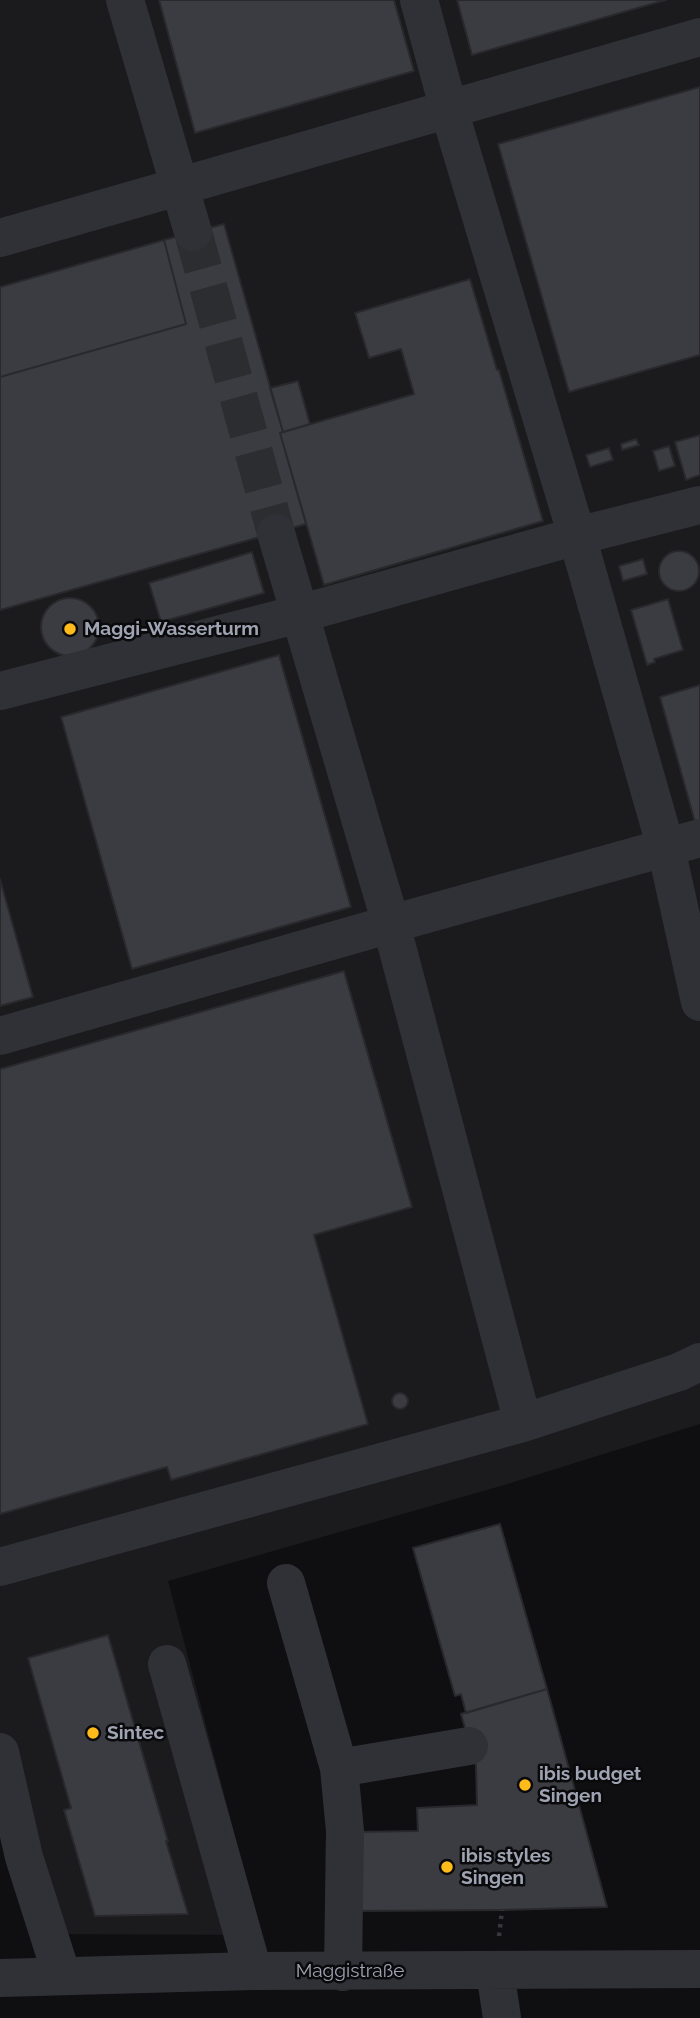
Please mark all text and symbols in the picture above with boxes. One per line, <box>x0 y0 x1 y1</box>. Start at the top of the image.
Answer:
place label: Maggi-Wasserturm <box>84 618 259 640</box>
marker: Maggi-Wasserturm <box>62 621 78 637</box>
place label: Sintec <box>107 1722 164 1744</box>
marker: Sintec <box>85 1725 101 1741</box>
place label: ibis budget Singen <box>539 1763 641 1807</box>
marker: ibis budget Singen <box>517 1777 533 1793</box>
place label: ibis styles Singen <box>461 1845 551 1889</box>
marker: ibis styles Singen <box>439 1859 455 1875</box>
street label: Maggistraße <box>296 1960 404 1982</box>

